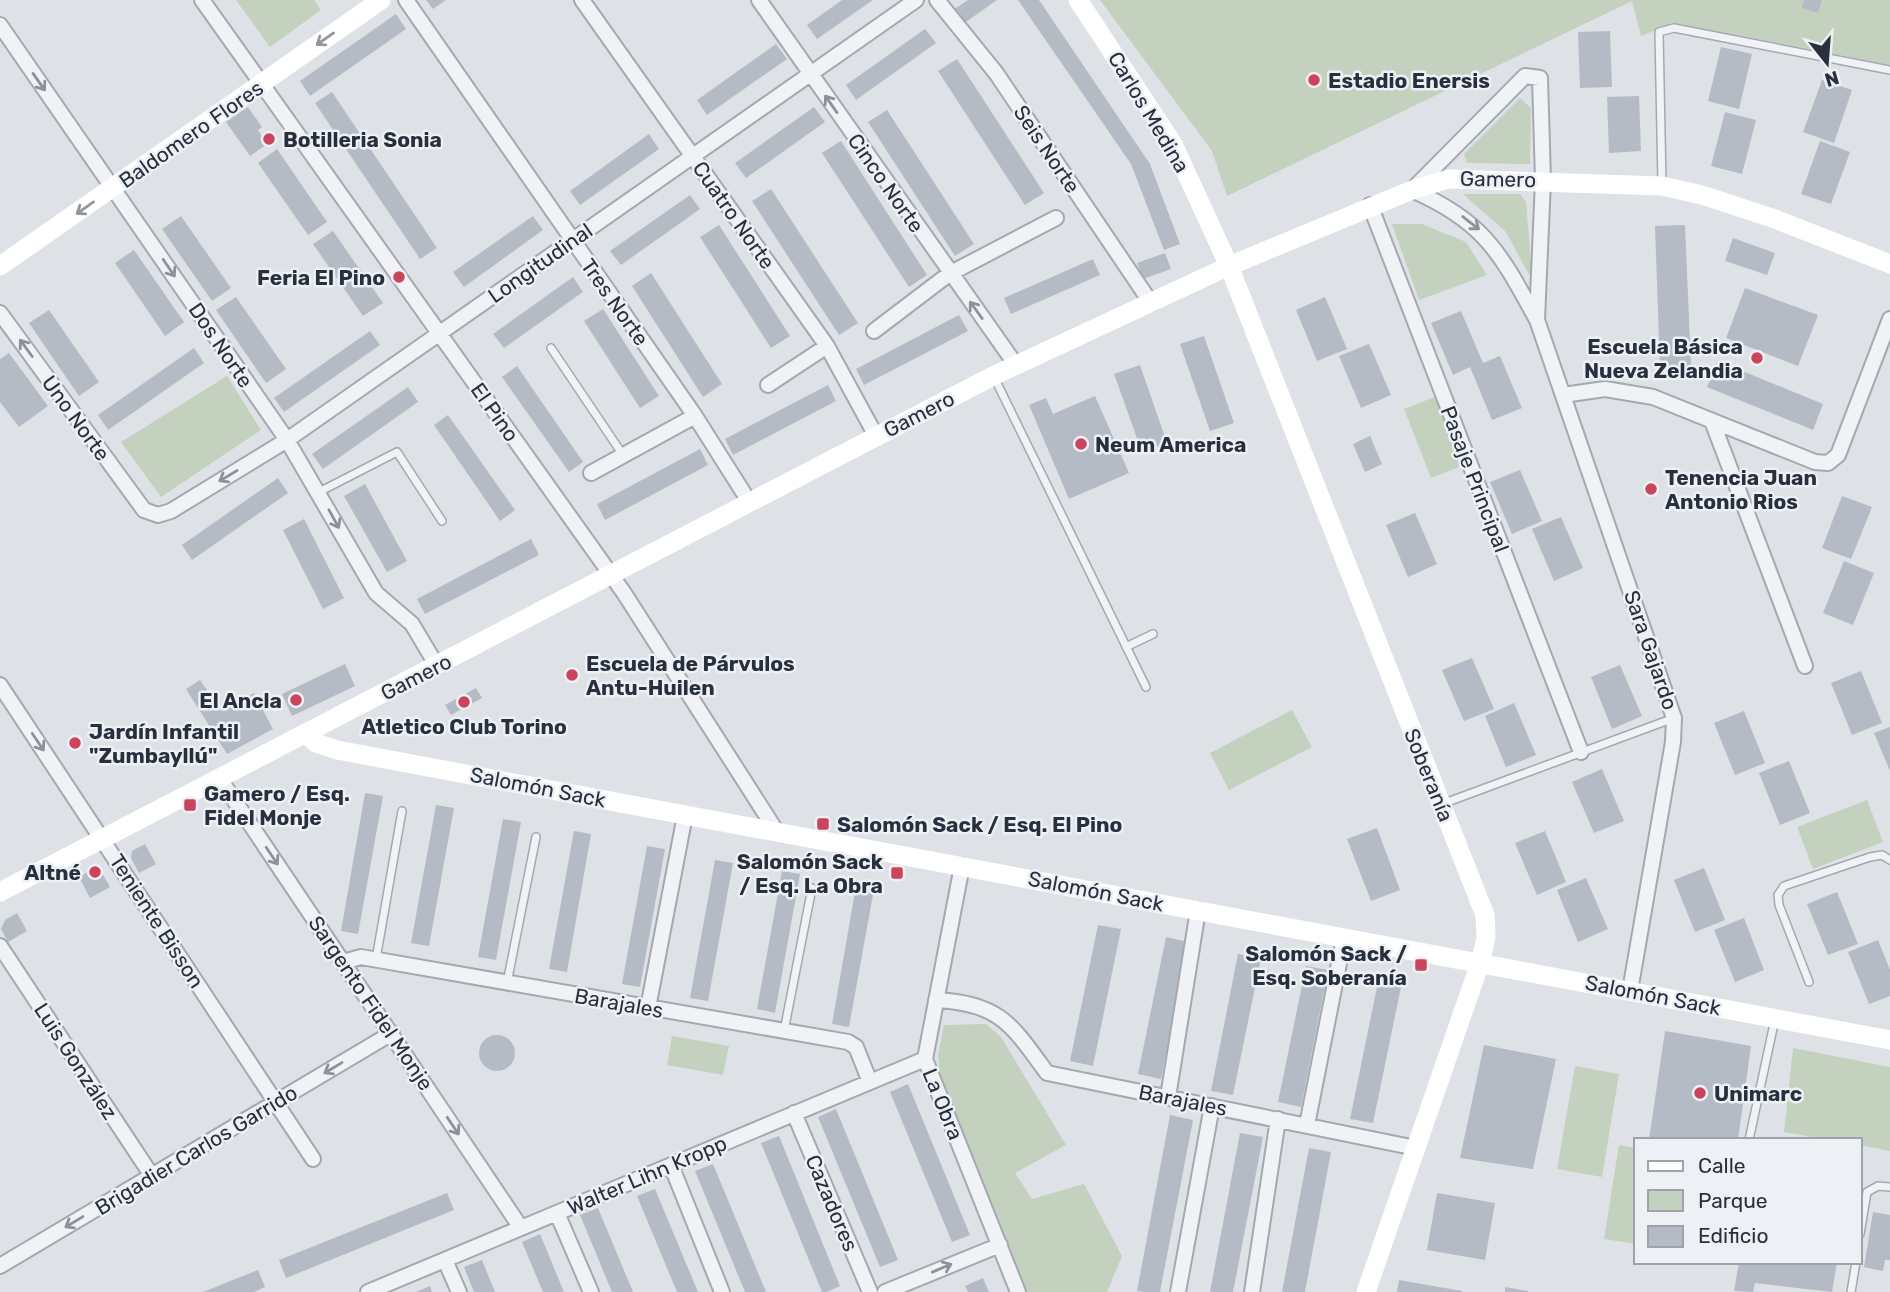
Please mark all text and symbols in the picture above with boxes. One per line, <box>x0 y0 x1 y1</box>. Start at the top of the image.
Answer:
north arrow <box>1792 28 1862 98</box>
one-way arrow <box>316 32 335 46</box>
street label: Carlos Medina <box>1103 47 1195 177</box>
text: N <box>1822 66 1842 92</box>
place label: Estadio Enersis <box>1328 68 1490 93</box>
one-way arrow <box>32 71 46 91</box>
marker: Estadio Enersis <box>1306 72 1322 88</box>
street label: Baldomero Flores <box>114 75 268 193</box>
one-way arrow <box>824 95 838 114</box>
street label: Seis Norte <box>1009 100 1085 198</box>
place label: Botilleria Sonia <box>283 127 442 152</box>
street label: Cinco Norte <box>843 129 929 237</box>
marker: Botilleria Sonia <box>261 131 277 147</box>
street label: Cuatro Norte <box>688 156 780 274</box>
street label: Gamero <box>1460 166 1536 192</box>
one-way arrow <box>76 200 95 215</box>
one-way arrow <box>1461 216 1479 231</box>
street label: Longitudinal <box>483 218 597 308</box>
street label: Tres Norte <box>576 254 654 350</box>
one-way arrow <box>162 258 176 277</box>
place label: Feria El Pino <box>257 265 385 290</box>
marker: Feria El Pino <box>391 269 407 285</box>
street label: Dos Norte <box>184 298 258 392</box>
one-way arrow <box>968 301 983 320</box>
place label: Escuela Básica Nueva Zelandia <box>1584 334 1743 383</box>
one-way arrow <box>19 339 34 358</box>
marker: Escuela Básica Nueva Zelandia <box>1749 350 1765 366</box>
street label: Uno Norte <box>37 371 115 465</box>
street label: El Pino <box>466 378 524 446</box>
street label: Gamero <box>879 386 959 442</box>
street label: Pasaje Principal <box>1436 402 1514 556</box>
place label: Neum America <box>1095 432 1246 457</box>
marker: Neum America <box>1073 436 1089 452</box>
place label: Tenencia Juan Antonio Rios <box>1665 465 1817 514</box>
one-way arrow <box>219 469 239 483</box>
marker: Tenencia Juan Antonio Rios <box>1643 481 1659 497</box>
one-way arrow <box>327 509 341 529</box>
street label: Sara Gajardo <box>1619 587 1683 713</box>
street label: Gamero <box>376 649 456 705</box>
place label: Escuela de Párvulos Antu-Huilen <box>586 651 795 700</box>
marker: Escuela de Párvulos Antu-Huilen <box>564 667 580 683</box>
place label: El Ancla <box>199 688 282 713</box>
marker: El Ancla <box>288 692 304 708</box>
marker: Atletico Club Torino <box>456 694 472 710</box>
place label: Atletico Club Torino <box>361 714 567 739</box>
place label: Jardín Infantil "Zumbayllú" <box>89 719 239 768</box>
street label: Soberanía <box>1399 725 1459 825</box>
one-way arrow <box>31 732 45 751</box>
marker: Jardín Infantil "Zumbayllú" <box>67 735 83 751</box>
street label: Salomón Sack <box>468 762 608 812</box>
place label: Gamero / Esq. Fidel Monje <box>204 781 350 830</box>
marker: Gamero / Esq. Fidel Monje <box>182 797 198 813</box>
place label: Salomón Sack / Esq. El Pino <box>837 812 1122 837</box>
marker: Salomón Sack / Esq. El Pino <box>815 816 831 832</box>
one-way arrow <box>265 845 279 865</box>
street label: Teniente Bisson <box>104 849 210 993</box>
place label: Salomón Sack / Esq. La Obra <box>737 849 884 898</box>
place label: Altné <box>24 860 81 885</box>
marker: Altné <box>87 864 103 880</box>
marker: Salomón Sack / Esq. La Obra <box>889 865 905 881</box>
street label: Salomón Sack <box>1026 866 1166 916</box>
street label: Sargento Fidel Monje <box>303 911 439 1095</box>
place label: Salomón Sack / Esq. Soberanía <box>1245 941 1407 990</box>
marker: Salomón Sack / Esq. Soberanía <box>1413 957 1429 973</box>
street label: Salomón Sack <box>1583 970 1723 1020</box>
street label: Barajales <box>573 983 665 1023</box>
street label: Luis González <box>29 998 123 1124</box>
one-way arrow <box>324 1062 344 1076</box>
street label: La Obra <box>917 1065 969 1143</box>
street label: Barajales <box>1137 1079 1229 1121</box>
street label: Brigadier Carlos Garrido <box>90 1080 302 1220</box>
place label: Unimarc <box>1714 1081 1802 1106</box>
marker: Unimarc <box>1692 1085 1708 1101</box>
one-way arrow <box>446 1116 461 1135</box>
street label: Walter Lihn Kropp <box>564 1130 730 1220</box>
legend <box>1634 1138 1862 1264</box>
street label: Cazadores <box>800 1151 864 1255</box>
text: Calle <box>1698 1153 1746 1178</box>
text: Parque <box>1698 1188 1768 1213</box>
one-way arrow <box>65 1215 85 1229</box>
text: Edificio <box>1698 1223 1768 1248</box>
one-way arrow <box>931 1261 953 1274</box>

